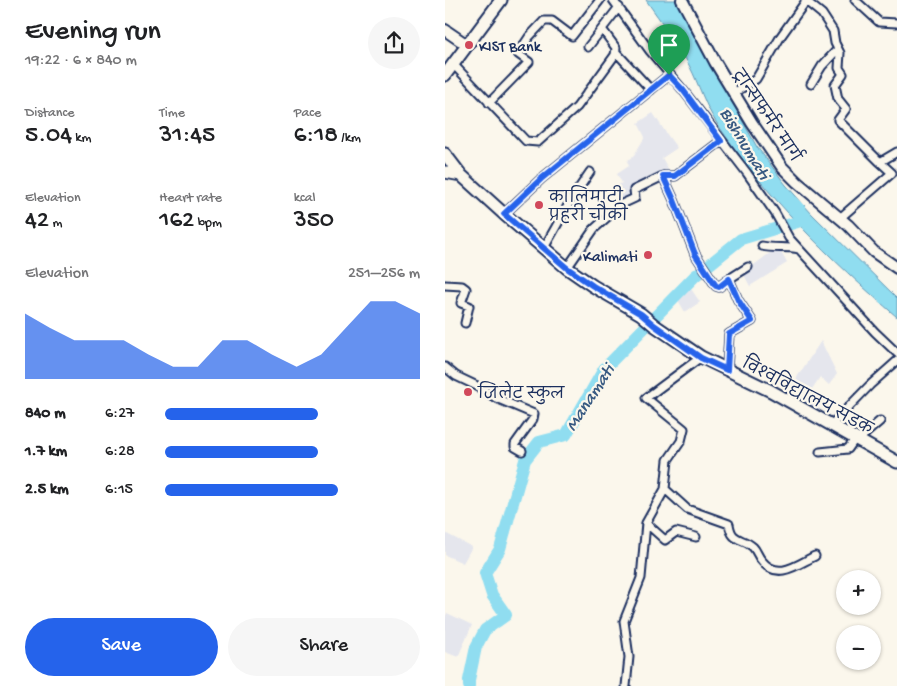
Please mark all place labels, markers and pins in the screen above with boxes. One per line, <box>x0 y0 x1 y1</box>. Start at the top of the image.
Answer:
pin <box>648 24 690 75</box>
marker: KIST Bank <box>463 39 475 51</box>
place label: KIST Bank <box>479 39 543 58</box>
place label: कालिमाटी प्रहरी चौकी <box>548 185 629 227</box>
marker: कालिमाटी प्रहरी चौकी <box>533 199 545 211</box>
place label: Kalimati <box>583 249 638 268</box>
marker: Kalimati <box>642 249 654 261</box>
place label: जिलेट स्कुल <box>477 381 565 405</box>
marker: जिलेट स्कुल <box>462 386 474 398</box>

